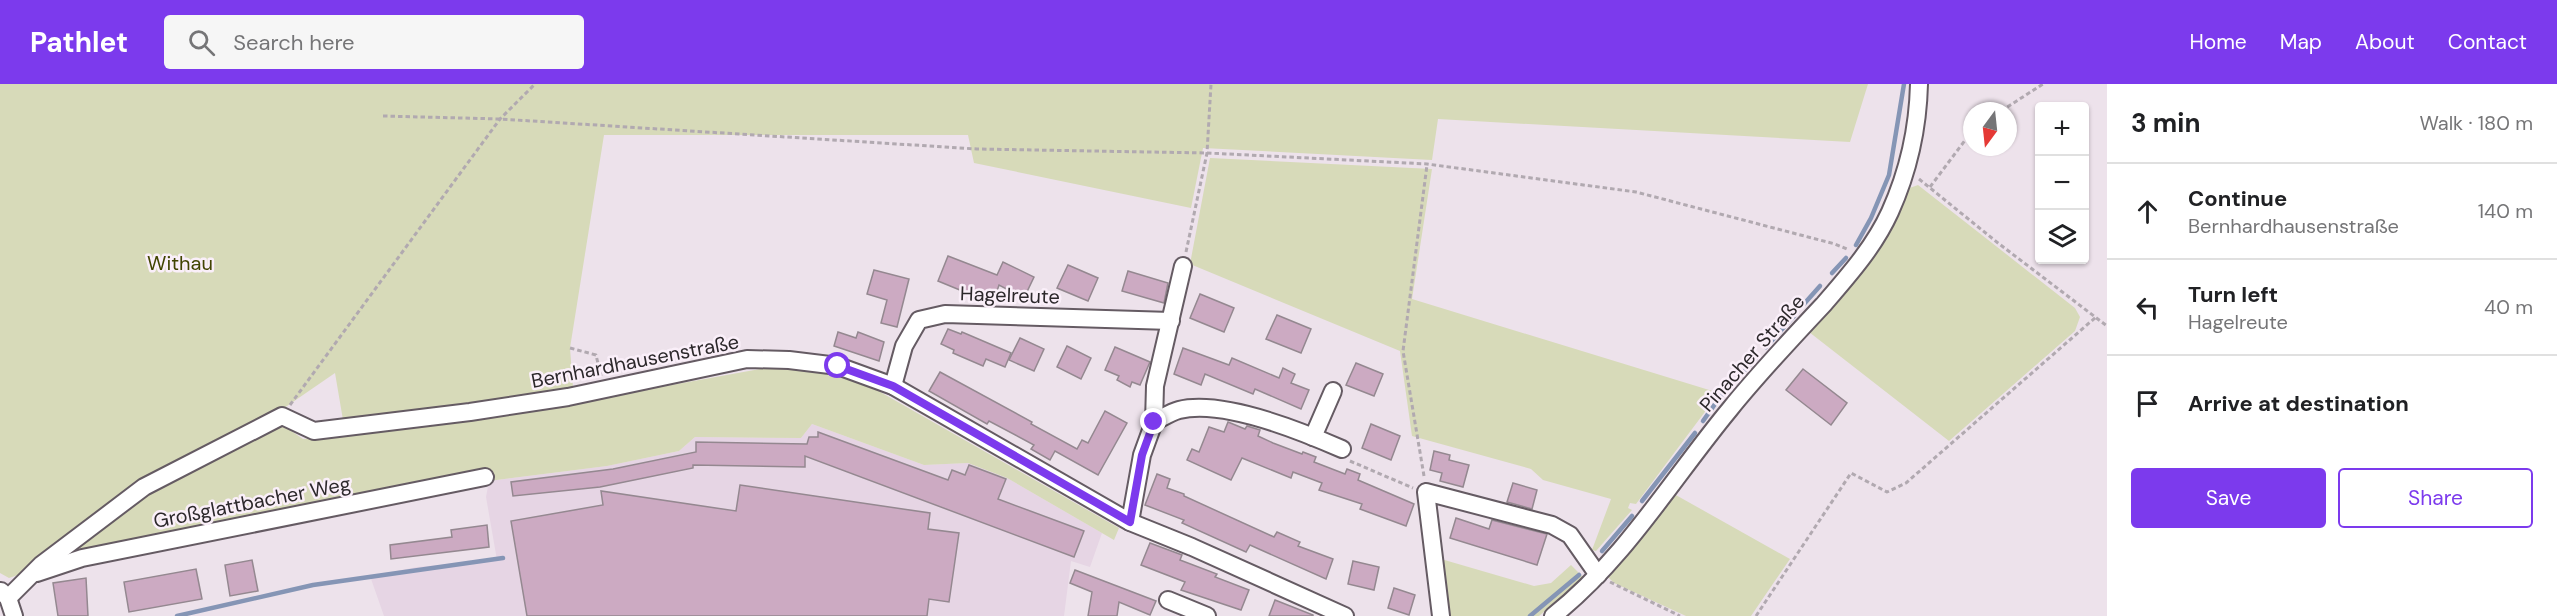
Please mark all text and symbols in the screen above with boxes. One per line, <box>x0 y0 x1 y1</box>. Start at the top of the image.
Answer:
search box <box>164 15 584 69</box>
text: Pathlet <box>30 24 128 61</box>
icon: search <box>185 26 218 59</box>
text: Search here <box>233 28 355 57</box>
text: Home <box>2189 28 2247 56</box>
text: Map <box>2280 28 2322 56</box>
text: About <box>2355 28 2415 56</box>
text: Contact <box>2448 28 2527 56</box>
north arrow <box>1963 102 2017 156</box>
map controls <box>2035 102 2089 264</box>
button: + <box>2035 102 2089 156</box>
text: 3 min <box>2131 106 2200 140</box>
text: Walk · 180 m <box>2419 110 2533 136</box>
button: − <box>2035 156 2089 210</box>
text: Continue <box>2188 184 2287 213</box>
icon: ahead <box>2131 195 2164 228</box>
text: 140 m <box>2478 198 2533 224</box>
button: layers <box>2035 210 2089 264</box>
text: Bernhardhausenstraße <box>2188 213 2399 239</box>
park label: Withau <box>147 250 213 276</box>
street label: Hagelreute <box>960 280 1060 310</box>
text: Turn left <box>2188 280 2278 309</box>
street label: Pinacher Straße <box>1694 289 1810 417</box>
icon: left <box>2131 291 2164 324</box>
text: 40 m <box>2484 294 2533 320</box>
text: Hagelreute <box>2188 309 2288 335</box>
street label: Bernhardhausenstraße <box>529 328 741 394</box>
route start <box>824 352 850 378</box>
icon: arrive <box>2131 387 2164 420</box>
text: Arrive at destination <box>2188 389 2409 418</box>
route end <box>1140 408 1166 434</box>
button: Save <box>2131 468 2326 528</box>
button: Share <box>2338 468 2533 528</box>
street label: Großglattbacher Weg <box>151 470 353 534</box>

